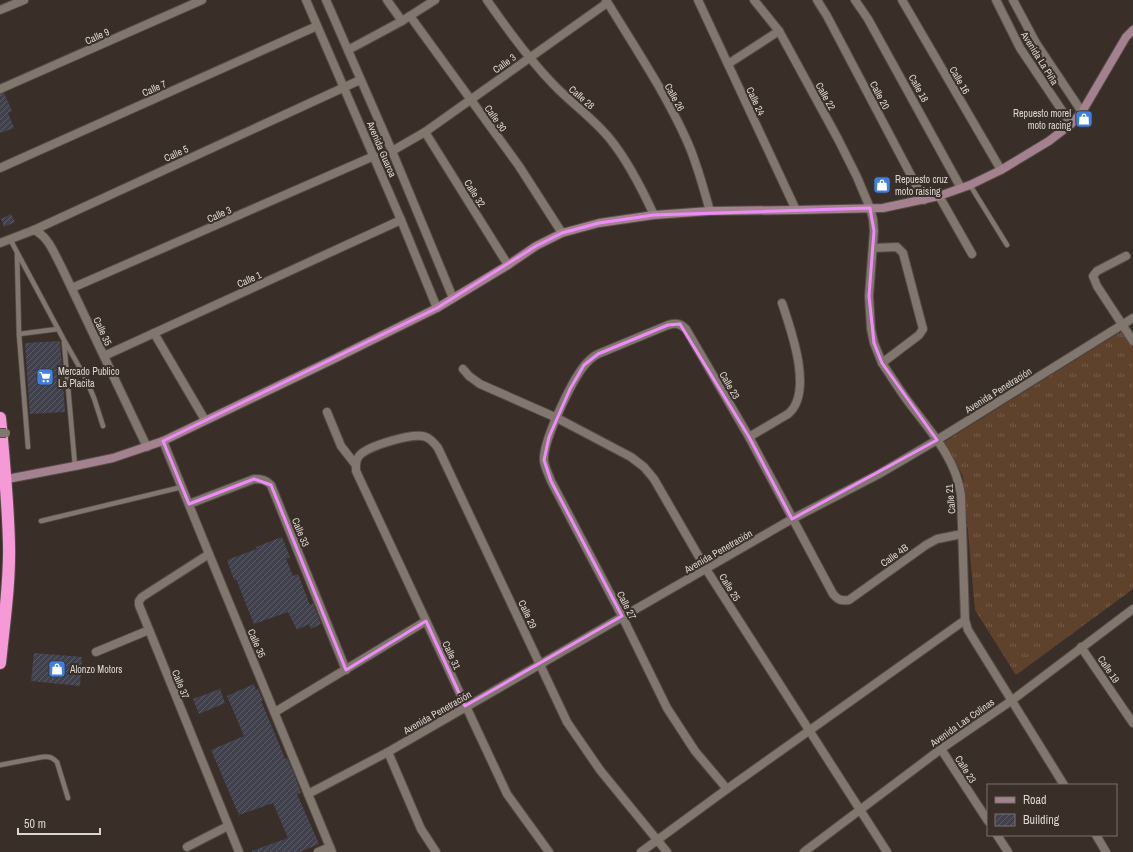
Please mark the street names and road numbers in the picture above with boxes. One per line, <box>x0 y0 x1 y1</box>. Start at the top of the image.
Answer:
street label: Calle 9 <box>83 25 112 48</box>
street label: Avenida La Piña <box>1018 28 1061 88</box>
street label: Calle 3 <box>490 50 519 76</box>
street label: Calle 16 <box>946 64 973 97</box>
street label: Calle 18 <box>906 72 932 105</box>
street label: Calle 7 <box>140 77 169 100</box>
street label: Calle 20 <box>867 79 893 112</box>
street label: Calle 22 <box>813 80 839 113</box>
street label: Calle 26 <box>662 81 688 114</box>
street label: Calle 28 <box>566 83 598 112</box>
street label: Calle 24 <box>743 85 768 118</box>
street label: Calle 30 <box>482 102 510 135</box>
street label: Avenida Guaroa <box>364 118 399 180</box>
street label: Calle 5 <box>162 142 191 165</box>
street label: Calle 32 <box>461 177 488 210</box>
street label: Calle 3 <box>205 203 234 226</box>
street label: Calle 1 <box>235 268 264 291</box>
street label: Calle 35 <box>90 315 115 348</box>
street label: Avenida Penetración <box>962 365 1034 417</box>
street label: Calle 23 <box>716 369 743 402</box>
street label: Calle 21 <box>942 483 959 515</box>
street label: Calle 33 <box>289 516 312 549</box>
street label: Avenida Penetración <box>681 527 755 577</box>
street label: Calle 4B <box>878 541 911 570</box>
street label: Calle 25 <box>716 571 743 604</box>
street label: Calle 27 <box>614 589 639 622</box>
street label: Calle 29 <box>515 598 540 631</box>
street label: Calle 35 <box>245 627 269 660</box>
street label: Calle 31 <box>439 639 464 672</box>
street label: Calle 19 <box>1095 653 1123 686</box>
street label: Calle 37 <box>169 668 192 701</box>
street label: Avenida Penetración <box>400 688 474 738</box>
street label: Avenida Las Colinas <box>927 695 997 750</box>
street label: Calle 23 <box>952 753 979 786</box>

